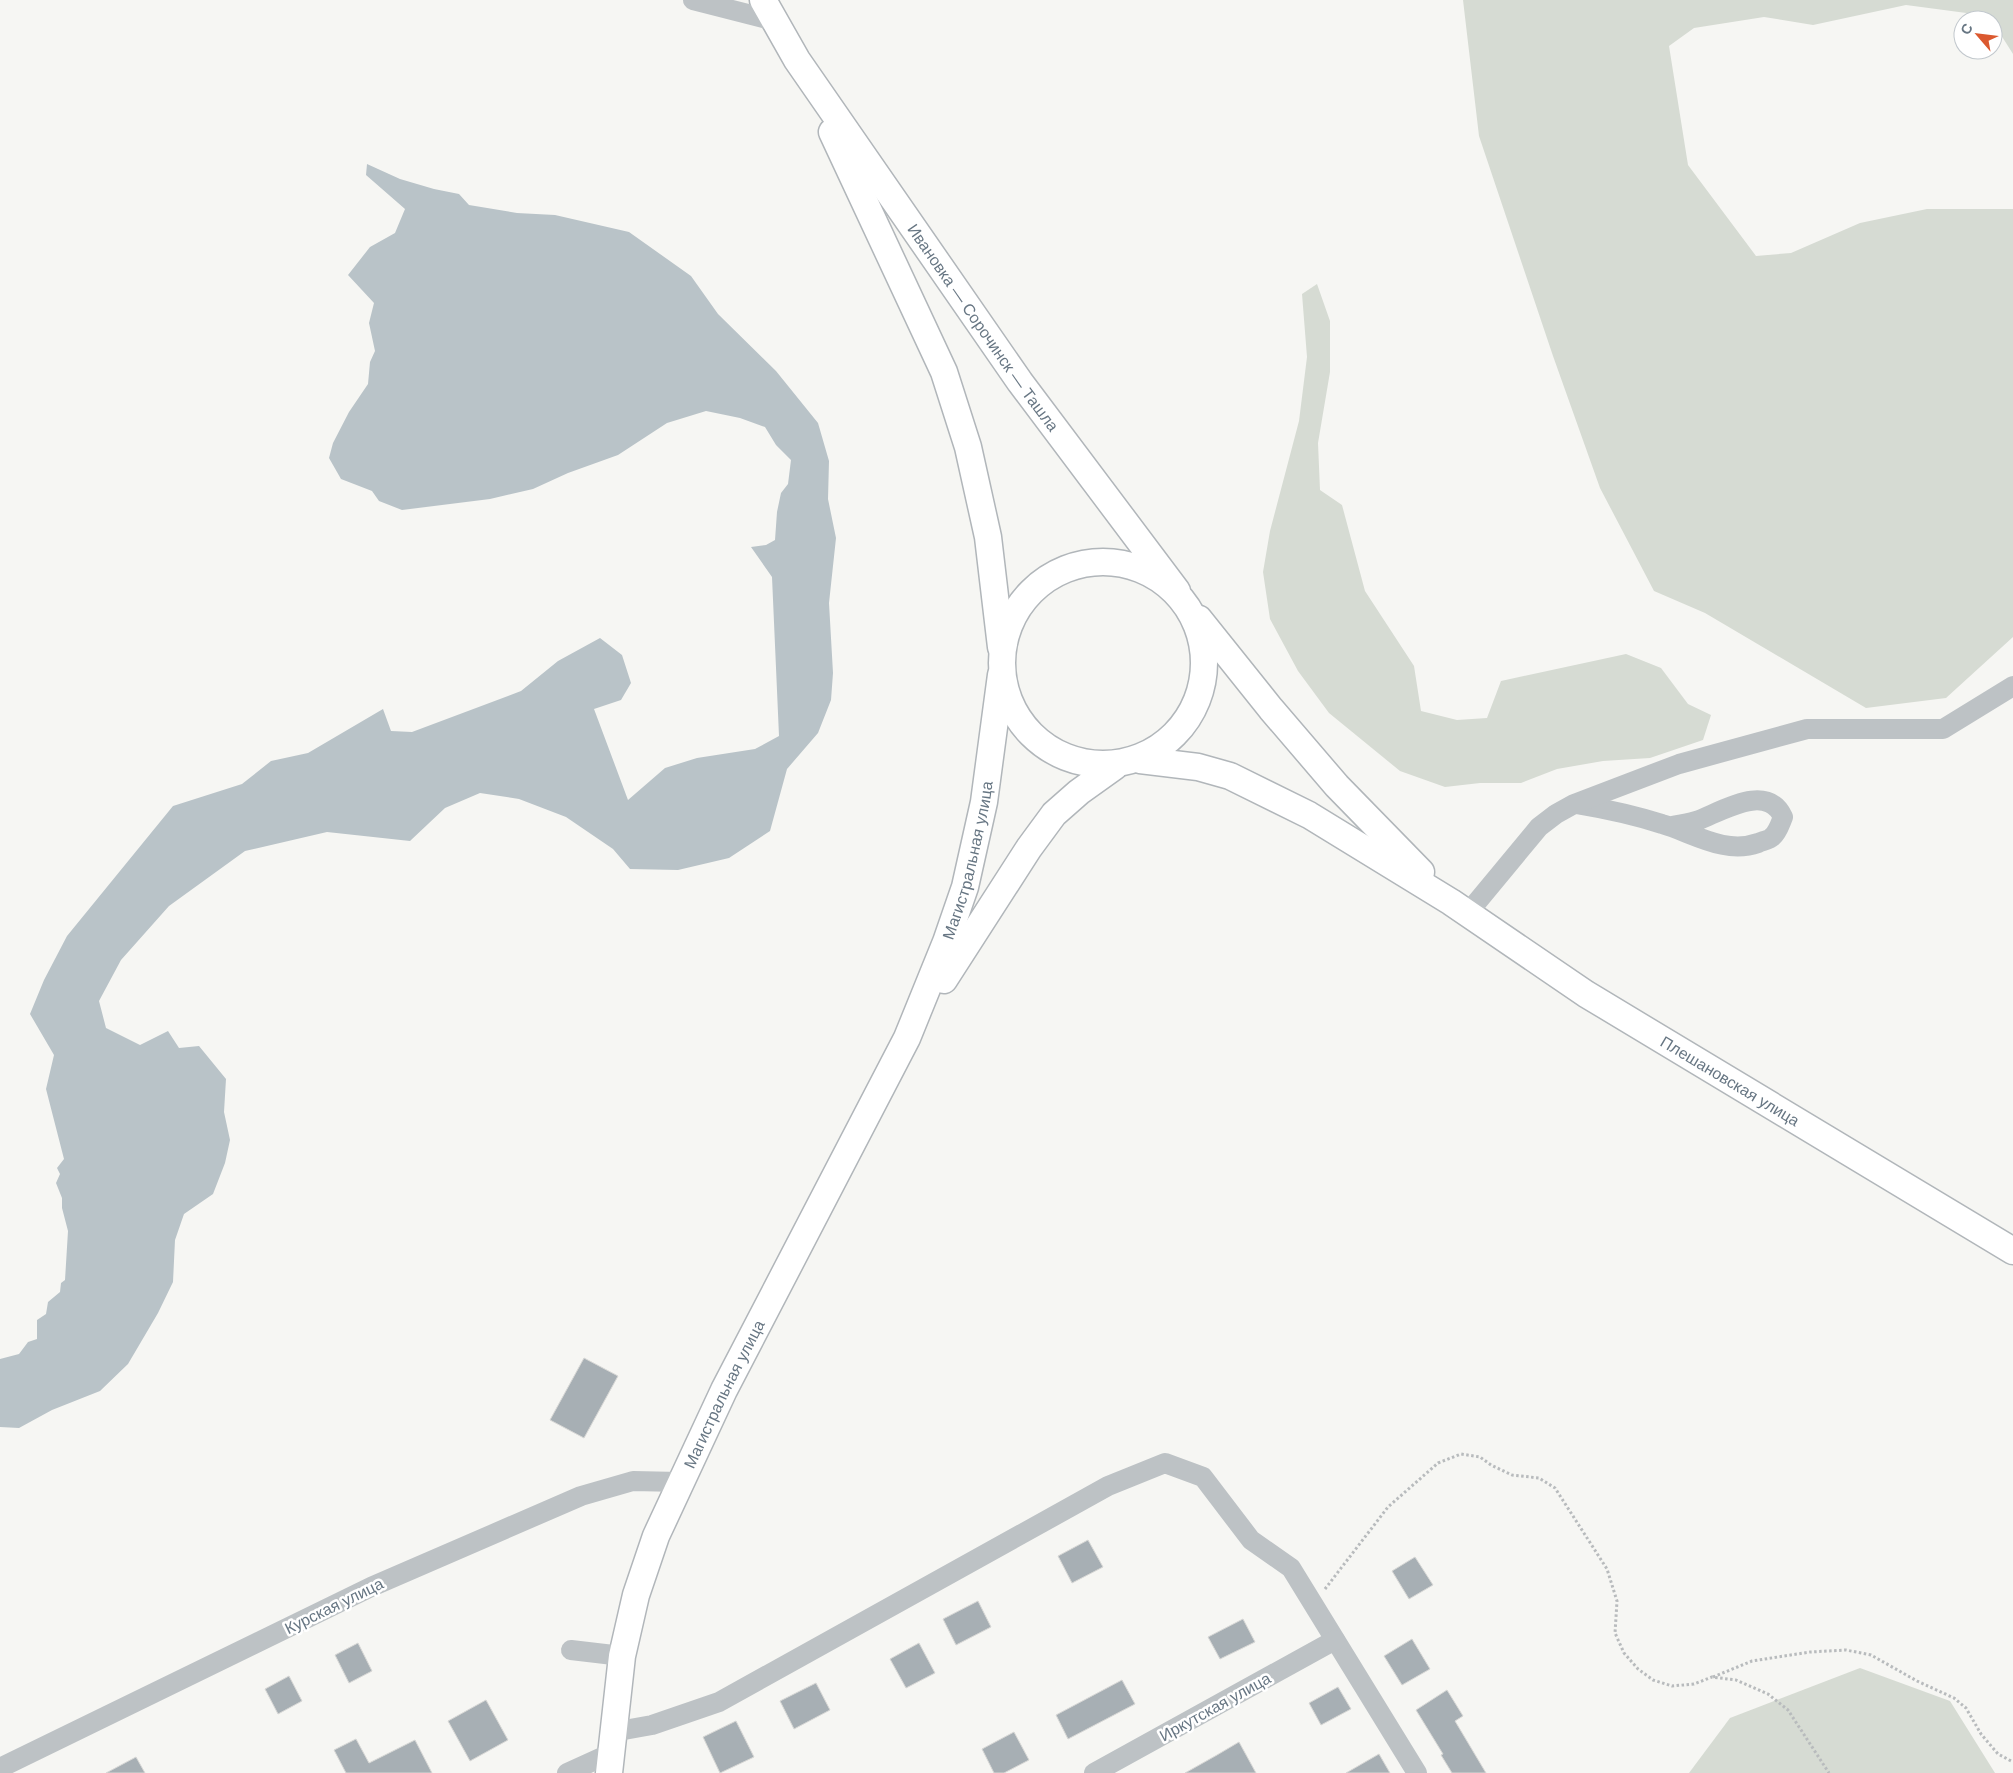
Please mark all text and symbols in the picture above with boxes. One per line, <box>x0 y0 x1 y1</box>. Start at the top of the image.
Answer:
north arrow <box>1953 10 2003 60</box>
text: С <box>1957 21 1976 37</box>
street label: Ивановка — Сорочинск — Ташла <box>905 221 1062 434</box>
street label: Магистральная улица <box>939 780 995 941</box>
street label: Плешановская улица <box>1658 1033 1803 1129</box>
street label: Магистральная улица <box>680 1317 767 1471</box>
street label: Курская улица <box>282 1575 386 1637</box>
street label: Иркутская улица <box>1157 1669 1273 1745</box>

